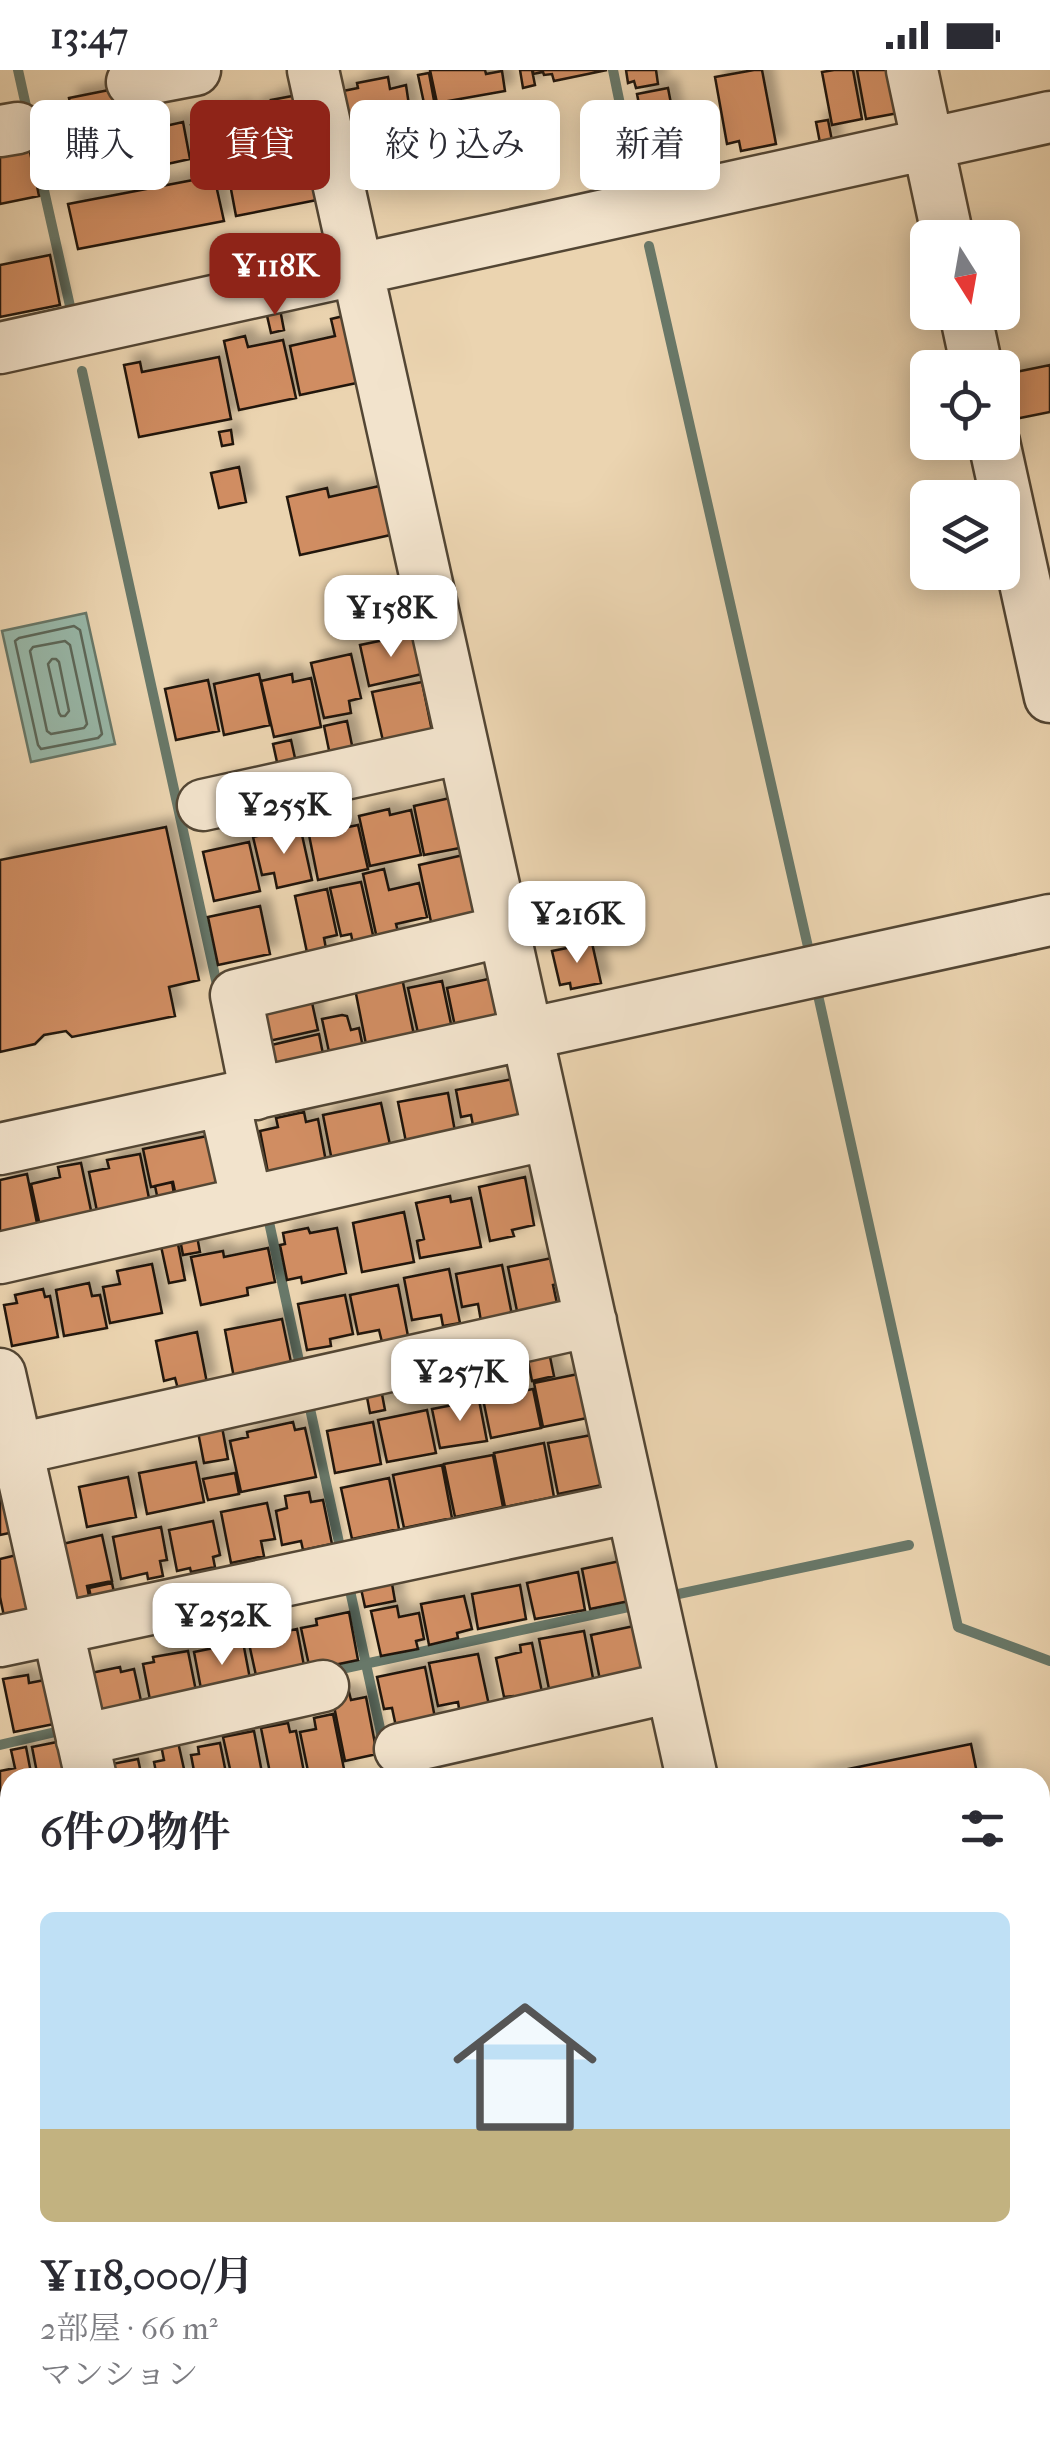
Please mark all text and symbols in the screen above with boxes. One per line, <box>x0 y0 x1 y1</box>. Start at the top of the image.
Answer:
text: 13:47 <box>50 13 128 58</box>
chip: 購入 <box>30 100 170 190</box>
chip: 賃貸 <box>190 100 330 190</box>
chip: 絞り込み <box>350 100 560 190</box>
chip: 新着 <box>580 100 720 190</box>
north arrow <box>910 220 1020 330</box>
map controls <box>910 220 1020 590</box>
pin: ¥118K <box>205 233 345 318</box>
text: ¥118K <box>231 247 319 284</box>
button: locate <box>910 350 1020 460</box>
button: layers <box>910 480 1020 590</box>
pin: ¥158K <box>321 575 461 660</box>
text: ¥158K <box>346 589 436 626</box>
pin: ¥255K <box>214 772 354 857</box>
text: ¥255K <box>238 786 330 823</box>
pin: ¥216K <box>507 881 647 966</box>
text: ¥216K <box>530 895 624 932</box>
pin: ¥257K <box>390 1339 530 1424</box>
text: ¥257K <box>413 1353 507 1390</box>
pin: ¥252K <box>152 1583 292 1668</box>
text: ¥252K <box>175 1597 269 1634</box>
icon: filters <box>955 1801 1010 1856</box>
text: 6件の物件 <box>40 1808 231 1857</box>
icon: home <box>435 1977 615 2157</box>
text: ¥118,000/月 <box>40 2252 254 2301</box>
text: 2部屋 · 66 m² <box>40 2310 218 2347</box>
text: マンション <box>40 2356 199 2393</box>

